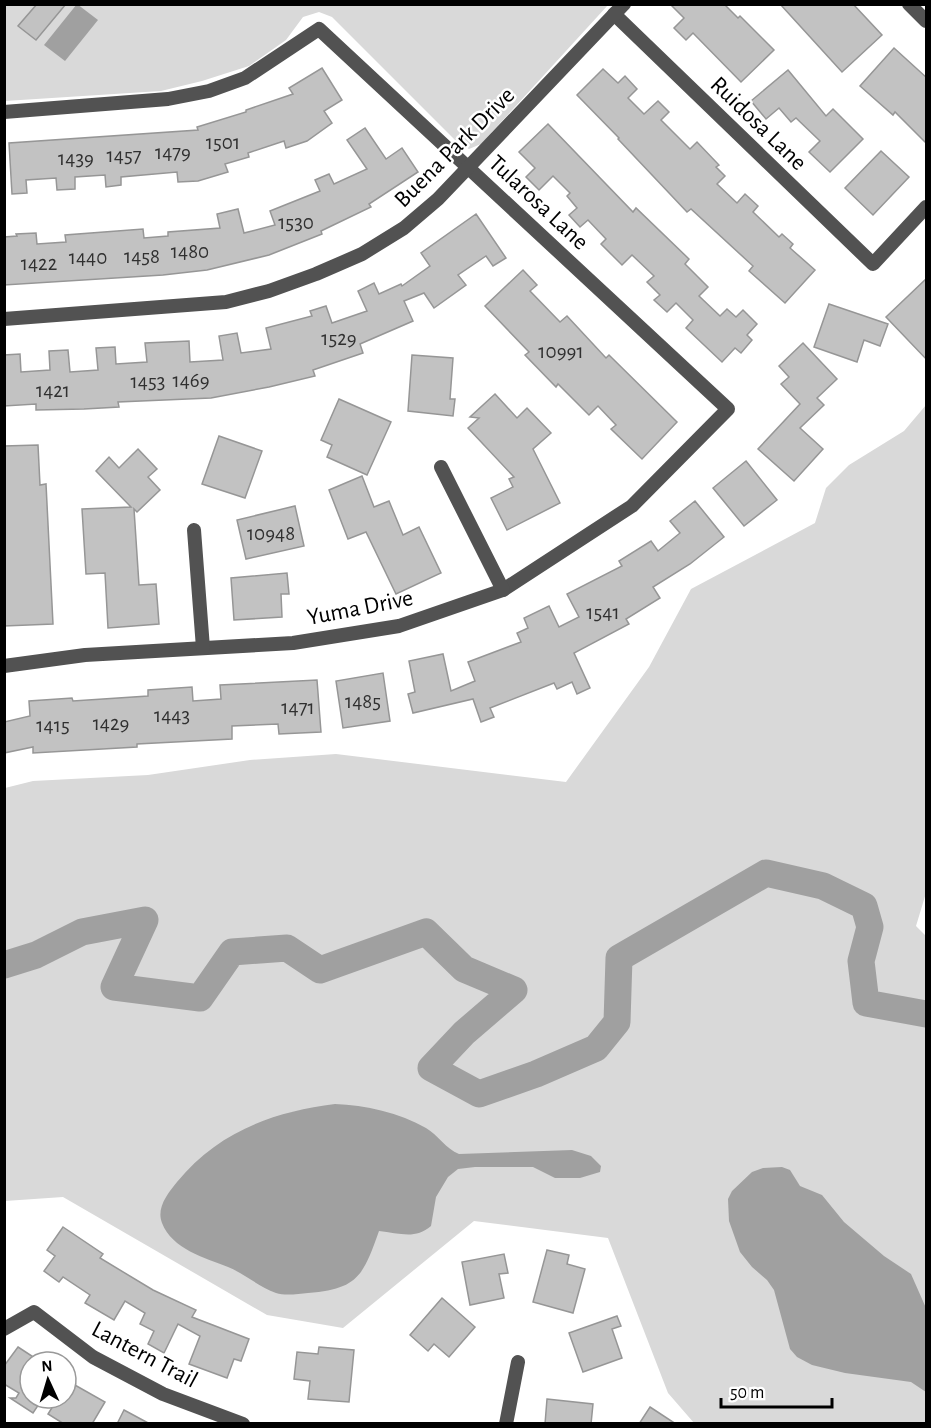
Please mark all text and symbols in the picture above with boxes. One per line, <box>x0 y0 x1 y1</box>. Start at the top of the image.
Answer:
street label: Ruidosa Lane <box>706 72 811 175</box>
street label: Buena Park Drive <box>390 83 519 212</box>
house number: 1501 <box>206 132 240 153</box>
house number: 1479 <box>155 142 191 163</box>
house number: 1457 <box>107 145 142 166</box>
house number: 1439 <box>58 148 94 169</box>
street label: Tularosa Lane <box>484 151 593 255</box>
house number: 1530 <box>278 212 314 233</box>
house number: 1480 <box>171 241 209 262</box>
house number: 1458 <box>124 246 160 267</box>
house number: 1440 <box>69 247 107 268</box>
house number: 1422 <box>21 253 57 274</box>
house number: 1529 <box>321 328 357 349</box>
house number: 10991 <box>538 341 584 362</box>
house number: 1469 <box>172 370 210 391</box>
house number: 1453 <box>131 371 165 392</box>
house number: 1421 <box>36 380 70 401</box>
house number: 10948 <box>247 523 295 544</box>
street label: Yuma Drive <box>305 586 415 630</box>
house number: 1541 <box>586 602 620 623</box>
house number: 1485 <box>345 691 381 712</box>
house number: 1471 <box>281 697 315 718</box>
house number: 1443 <box>154 705 190 726</box>
house number: 1429 <box>93 713 129 734</box>
house number: 1415 <box>36 715 70 736</box>
street label: Lantern Trail <box>88 1317 201 1393</box>
north arrow <box>18 1350 78 1410</box>
text: N <box>41 1358 53 1374</box>
scale bar <box>721 1371 832 1409</box>
text: 50 m <box>730 1384 764 1402</box>

